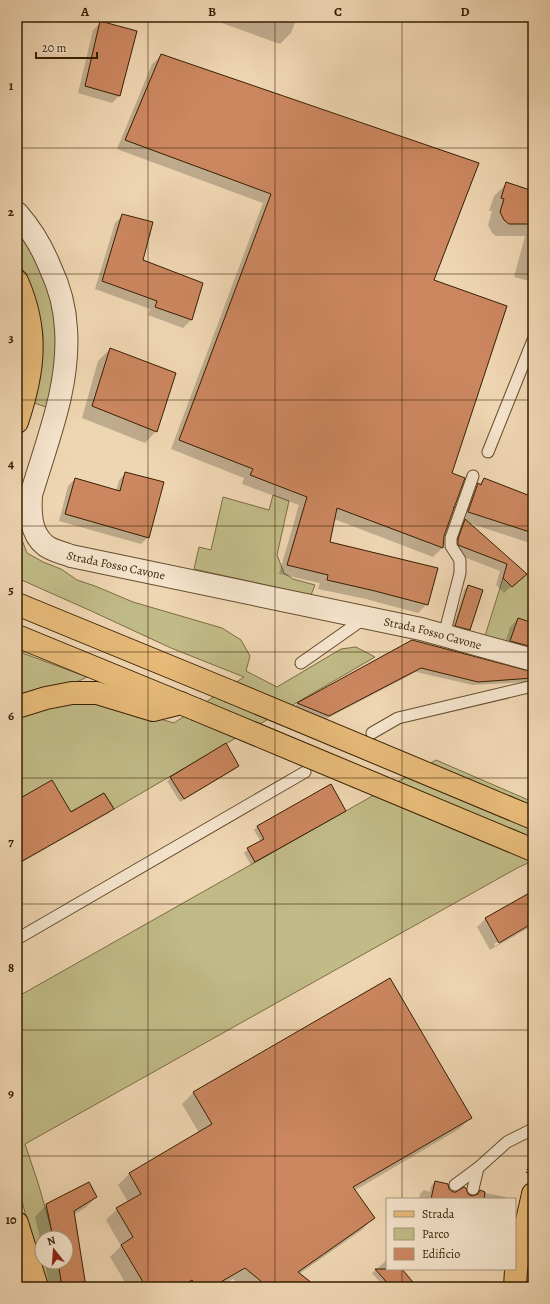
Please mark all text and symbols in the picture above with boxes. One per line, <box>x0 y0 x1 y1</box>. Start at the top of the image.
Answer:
text: A <box>80 3 90 20</box>
text: B <box>208 3 216 20</box>
text: C <box>334 3 342 20</box>
text: D <box>460 3 470 20</box>
scale bar <box>36 34 97 60</box>
text: 20 m <box>42 40 66 56</box>
text: 1 <box>9 77 14 94</box>
text: 2 <box>8 203 15 220</box>
text: 3 <box>8 329 14 346</box>
text: 4 <box>8 455 14 472</box>
street label: Strada Fosso Cavone <box>64 547 167 583</box>
text: 5 <box>8 581 14 598</box>
street label: Strada Fosso Cavone <box>382 613 484 653</box>
text: 6 <box>8 707 14 724</box>
text: 7 <box>8 833 14 850</box>
text: 8 <box>8 959 14 976</box>
text: 9 <box>8 1085 14 1102</box>
legend <box>386 1198 516 1270</box>
text: Strada <box>422 1206 455 1222</box>
text: 10 <box>5 1211 17 1228</box>
text: Parco <box>422 1226 449 1242</box>
north arrow <box>34 1230 74 1270</box>
text: N <box>45 1233 57 1249</box>
text: Edificio <box>422 1246 460 1262</box>

